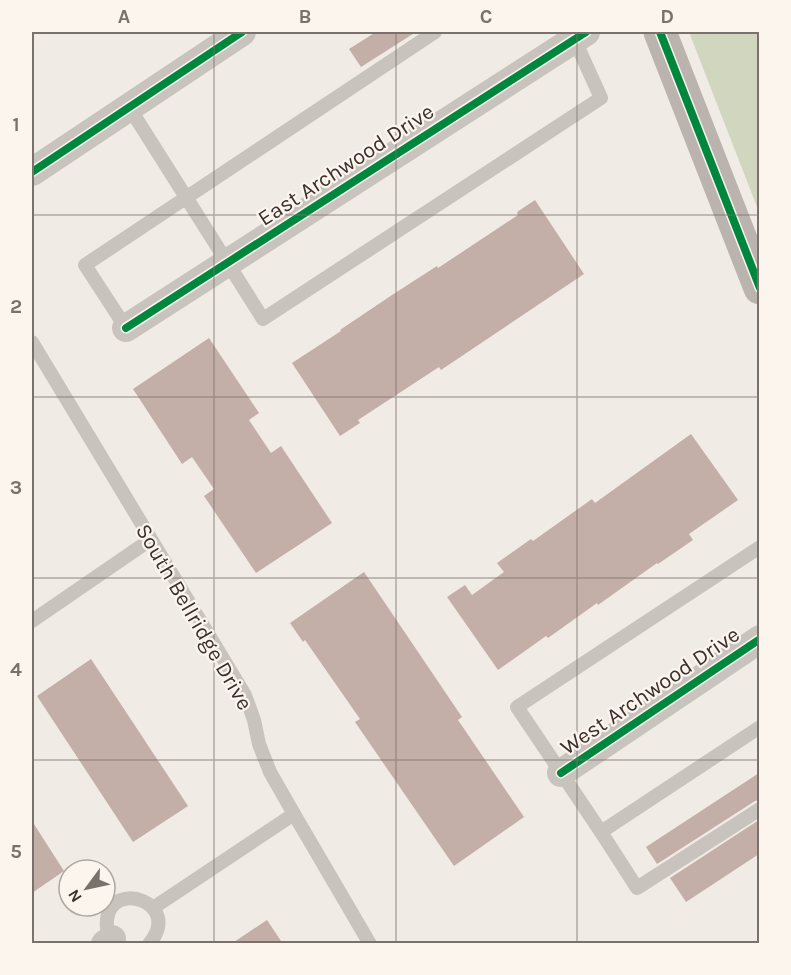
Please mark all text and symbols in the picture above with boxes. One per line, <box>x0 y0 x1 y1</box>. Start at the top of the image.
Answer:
text: A <box>118 5 131 28</box>
text: B <box>299 5 311 28</box>
text: C <box>480 5 492 28</box>
text: D <box>660 5 674 28</box>
street label: East Archwood Drive <box>253 98 439 232</box>
text: 1 <box>12 113 20 136</box>
text: 2 <box>10 295 22 318</box>
text: 3 <box>10 476 22 499</box>
street label: South Bellridge Drive <box>130 519 258 715</box>
street label: West Archwood Drive <box>556 621 744 761</box>
text: 4 <box>10 658 22 681</box>
text: 5 <box>10 840 22 863</box>
north arrow <box>57 858 117 918</box>
text: N <box>64 886 86 906</box>

